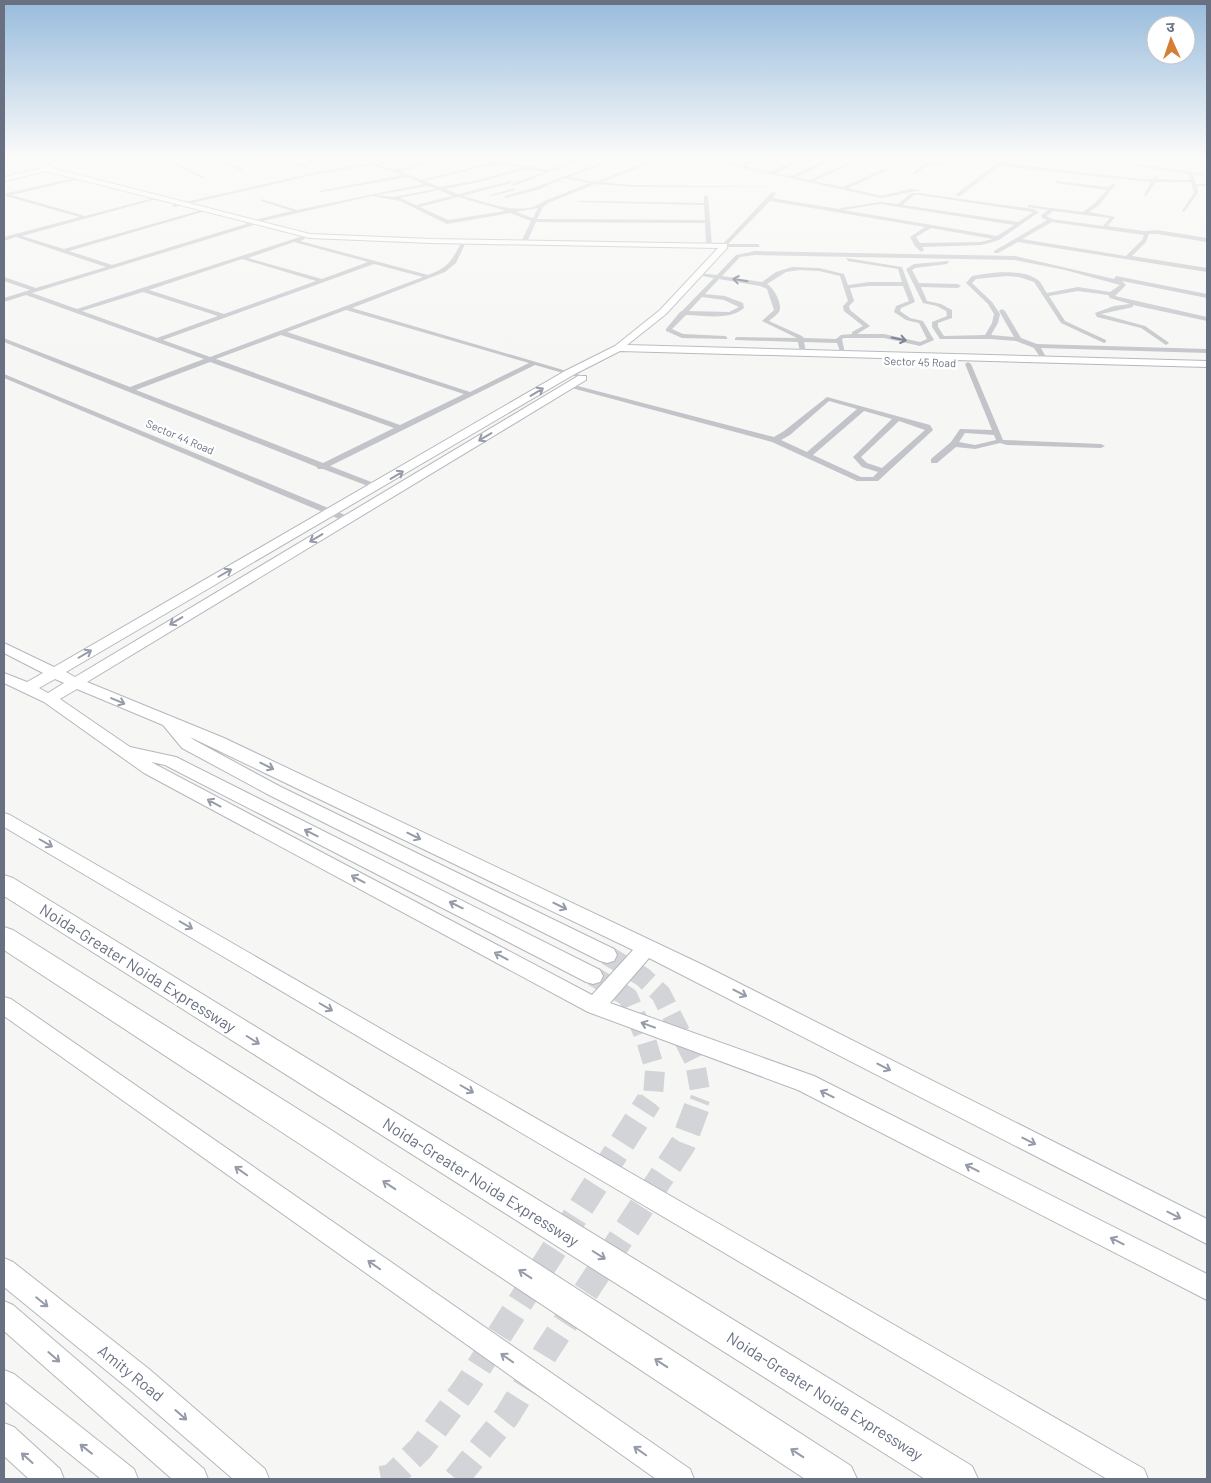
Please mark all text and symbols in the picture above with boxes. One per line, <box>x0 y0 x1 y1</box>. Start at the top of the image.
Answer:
north arrow <box>1146 15 1196 65</box>
text: उ <box>1166 18 1176 35</box>
one-way arrow <box>732 275 748 285</box>
one-way arrow <box>890 335 906 344</box>
street label: Sector 45 Road <box>884 354 956 369</box>
one-way arrow <box>529 387 543 397</box>
street label: Sector 44 Road <box>144 416 216 457</box>
one-way arrow <box>479 432 493 442</box>
one-way arrow <box>389 469 403 479</box>
one-way arrow <box>309 534 323 544</box>
one-way arrow <box>218 568 233 578</box>
one-way arrow <box>170 617 184 627</box>
one-way arrow <box>77 649 91 659</box>
one-way arrow <box>110 697 125 706</box>
one-way arrow <box>259 762 274 771</box>
one-way arrow <box>207 798 222 808</box>
one-way arrow <box>304 828 319 837</box>
one-way arrow <box>406 832 421 842</box>
one-way arrow <box>38 839 52 849</box>
one-way arrow <box>351 874 366 884</box>
street label: Noida-Greater Noida Expressway <box>37 899 240 1036</box>
one-way arrow <box>449 900 464 909</box>
one-way arrow <box>552 902 567 912</box>
one-way arrow <box>179 921 193 931</box>
one-way arrow <box>494 951 509 961</box>
one-way arrow <box>732 988 747 998</box>
one-way arrow <box>319 1003 333 1013</box>
one-way arrow <box>641 1020 656 1029</box>
one-way arrow <box>246 1034 260 1045</box>
one-way arrow <box>876 1063 891 1072</box>
one-way arrow <box>459 1085 473 1095</box>
one-way arrow <box>820 1089 835 1099</box>
street label: Noida-Greater Noida Expressway <box>380 1113 583 1250</box>
one-way arrow <box>1021 1137 1036 1146</box>
one-way arrow <box>965 1163 980 1172</box>
one-way arrow <box>234 1166 248 1176</box>
one-way arrow <box>382 1180 396 1191</box>
one-way arrow <box>1166 1211 1181 1220</box>
one-way arrow <box>1110 1236 1125 1245</box>
one-way arrow <box>591 1250 605 1260</box>
one-way arrow <box>367 1260 381 1270</box>
one-way arrow <box>518 1269 532 1280</box>
one-way arrow <box>35 1296 48 1307</box>
street label: Noida-Greater Noida Expressway <box>724 1327 927 1464</box>
street label: Amity Road <box>95 1340 168 1405</box>
one-way arrow <box>47 1352 60 1363</box>
one-way arrow <box>500 1353 514 1363</box>
one-way arrow <box>654 1358 668 1369</box>
one-way arrow <box>175 1410 188 1421</box>
one-way arrow <box>79 1444 93 1454</box>
one-way arrow <box>633 1446 647 1456</box>
one-way arrow <box>790 1447 804 1458</box>
one-way arrow <box>21 1452 34 1464</box>

